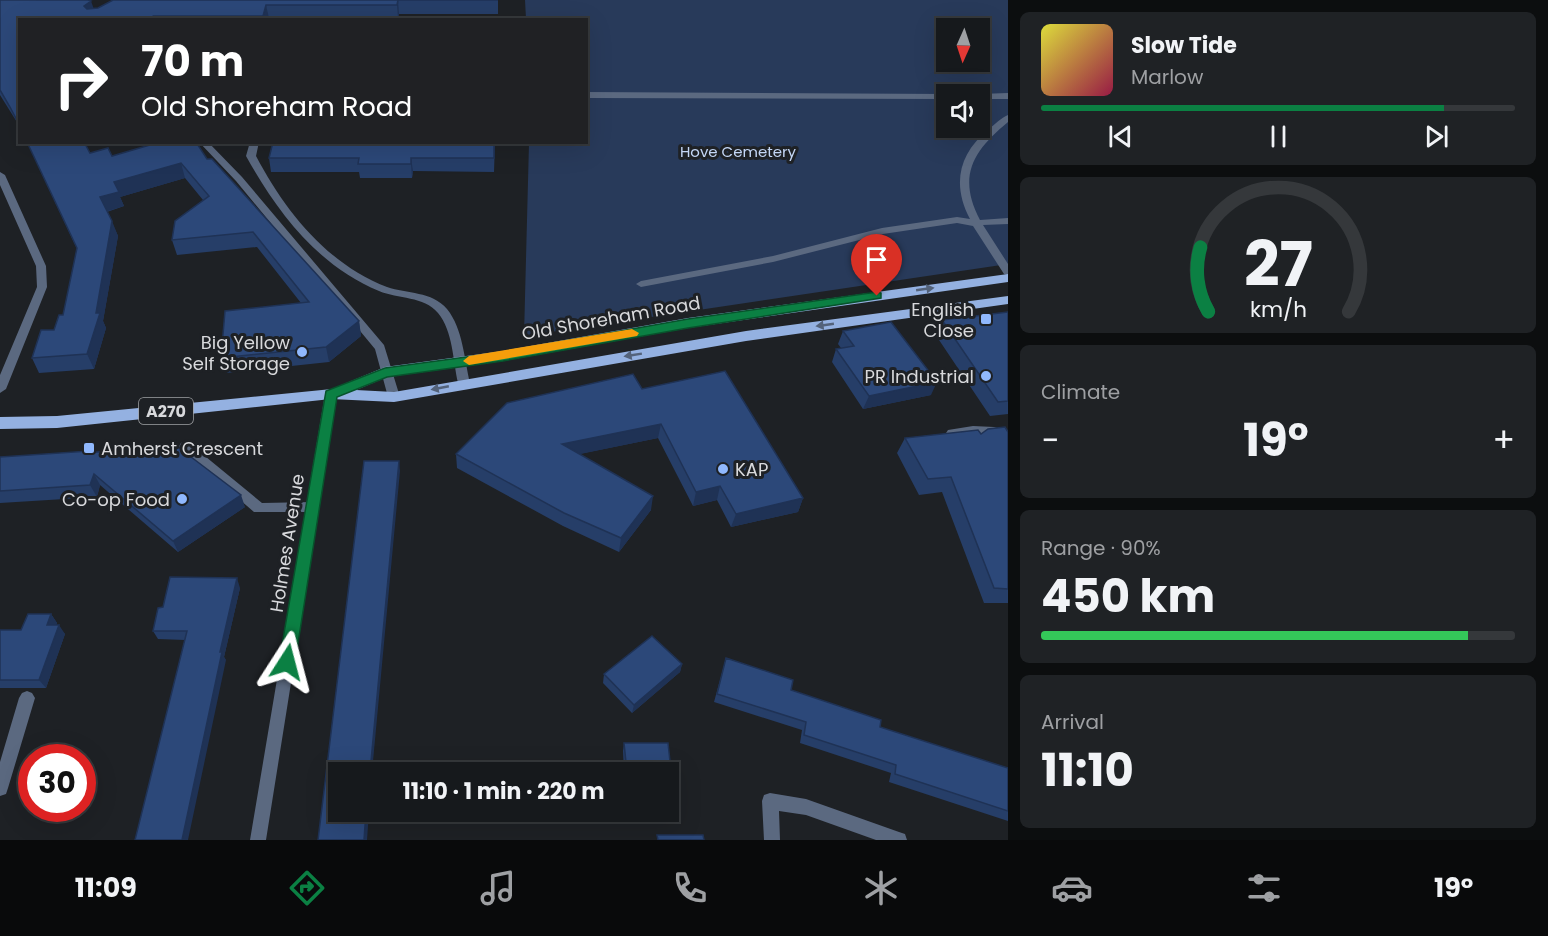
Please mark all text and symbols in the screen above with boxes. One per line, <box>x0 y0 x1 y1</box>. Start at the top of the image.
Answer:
north arrow <box>936 18 990 72</box>
map controls <box>936 18 990 138</box>
text: Slow Tide <box>1131 30 1237 61</box>
text: 70 m <box>141 32 244 91</box>
icon: right <box>42 42 120 120</box>
text: Marlow <box>1131 63 1203 91</box>
button: sound <box>936 84 990 138</box>
text: Old Shoreham Road <box>141 88 412 125</box>
icon: previous <box>1104 120 1137 153</box>
icon: pause <box>1262 120 1295 153</box>
icon: next <box>1420 120 1453 153</box>
park label: Hove Cemetery <box>680 141 797 162</box>
text: 27 <box>1243 220 1313 308</box>
pin <box>851 234 902 296</box>
icon: arrive <box>860 243 893 276</box>
one-way arrow <box>916 284 935 294</box>
street label: Old Shoreham Road <box>520 290 702 346</box>
text: km/h <box>1249 294 1307 325</box>
place label: English Close <box>911 297 974 343</box>
marker: English Close <box>979 312 993 326</box>
one-way arrow <box>816 321 835 330</box>
place label: Big Yellow Self Storage <box>182 330 290 376</box>
marker: Big Yellow Self Storage <box>295 345 309 359</box>
one-way arrow <box>623 351 642 360</box>
place label: PR Industrial <box>865 364 974 389</box>
marker: PR Industrial <box>979 369 993 383</box>
text: Climate <box>1041 378 1120 406</box>
one-way arrow <box>431 384 450 393</box>
road number: A270 <box>139 398 193 424</box>
text: 19° <box>1243 409 1309 472</box>
text: − <box>1041 417 1059 464</box>
text: + <box>1492 417 1515 464</box>
place label: Amherst Crescent <box>101 436 263 461</box>
marker: Amherst Crescent <box>82 441 96 455</box>
place label: KAP <box>735 457 768 482</box>
marker: KAP <box>716 462 730 476</box>
street label: Holmes Avenue <box>264 472 310 614</box>
place label: Co-op Food <box>62 487 170 512</box>
marker: Co-op Food <box>175 492 189 506</box>
text: Range · 90% <box>1041 534 1161 562</box>
text: 450 km <box>1041 565 1215 628</box>
position arrow <box>255 630 319 694</box>
text: Arrival <box>1041 708 1104 736</box>
text: 11:10 <box>1041 739 1134 802</box>
speed limit sign: 30 <box>18 744 96 822</box>
text: 11:10 · 1 min · 220 m <box>402 776 605 807</box>
icon: directions <box>286 867 328 909</box>
icon: music <box>477 867 519 909</box>
icon: phone <box>669 867 711 909</box>
icon: climate <box>860 867 902 909</box>
icon: car <box>1051 867 1093 909</box>
icon: filters <box>1243 867 1285 909</box>
text: 11:09 <box>75 869 137 906</box>
text: 19° <box>1434 869 1473 906</box>

